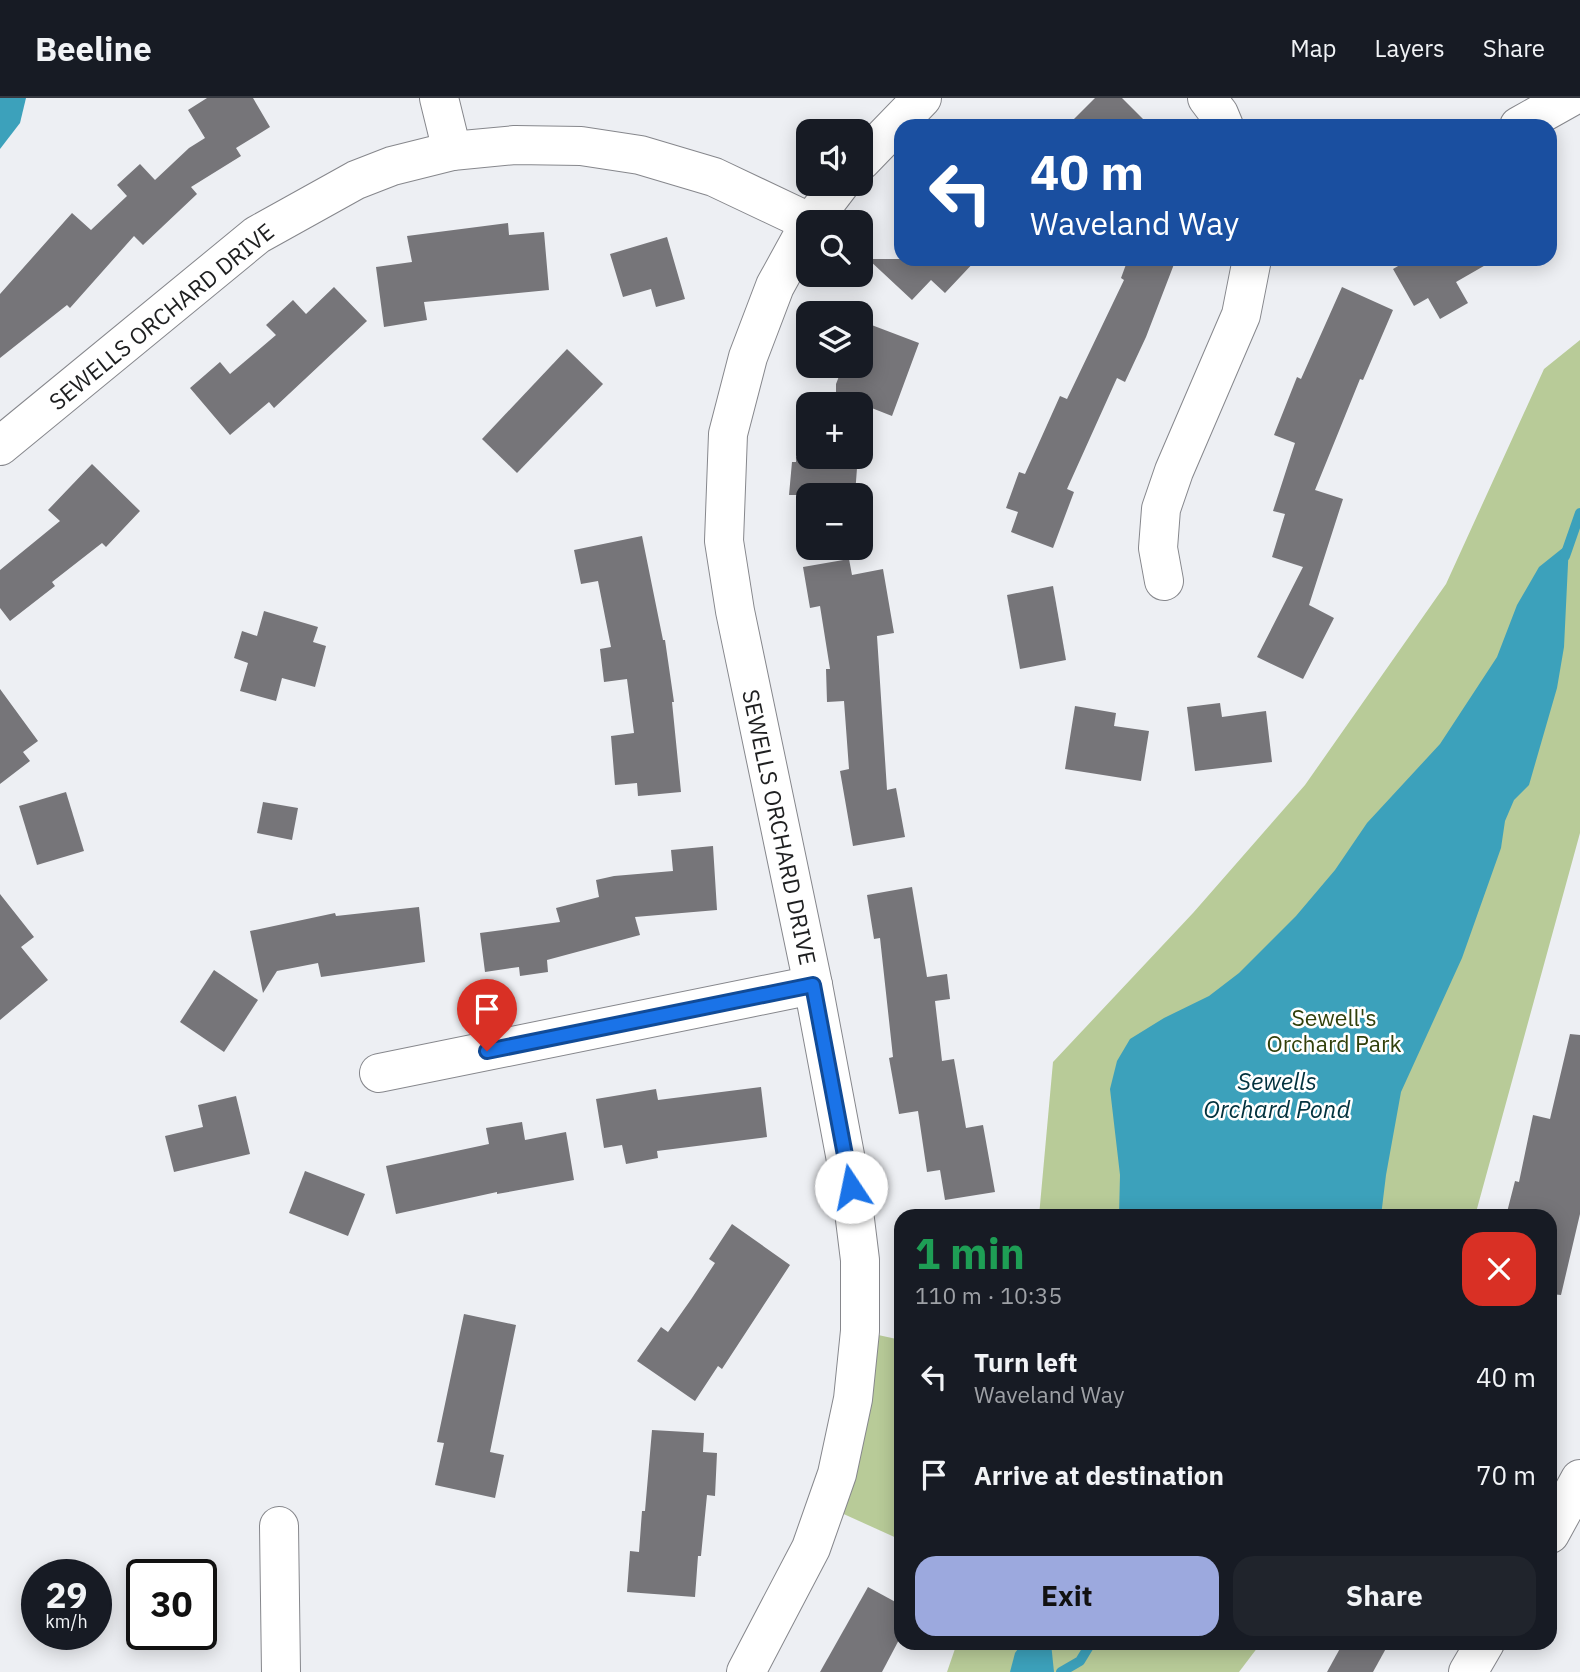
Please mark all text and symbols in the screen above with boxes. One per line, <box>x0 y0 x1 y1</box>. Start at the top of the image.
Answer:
text: Beeline <box>35 27 152 70</box>
text: Map <box>1290 32 1337 64</box>
text: Layers <box>1375 32 1445 64</box>
text: Share <box>1483 32 1545 64</box>
map controls <box>796 119 873 560</box>
button: sound <box>796 119 873 196</box>
text: 40 m <box>1030 140 1144 203</box>
icon: left <box>915 147 1006 238</box>
text: Waveland Way <box>1030 202 1239 244</box>
button: search <box>796 210 873 287</box>
street label: SEWELLS ORCHARD DRIVE <box>42 216 280 416</box>
button: layers <box>796 301 873 378</box>
button: + <box>796 392 873 469</box>
button: − <box>796 483 873 560</box>
street label: SEWELLS ORCHARD DRIVE <box>736 686 824 968</box>
pin <box>457 979 517 1051</box>
icon: arrive <box>468 990 506 1028</box>
park label: Sewell's Orchard Park <box>1266 1002 1402 1058</box>
water label: Sewells Orchard Pond <box>1204 1065 1350 1125</box>
position arrow <box>814 1150 888 1224</box>
text: 1 min <box>915 1226 1025 1281</box>
button: close <box>1462 1232 1536 1306</box>
text: 110 m · 10:35 <box>915 1280 1062 1310</box>
text: Turn left <box>974 1345 1077 1379</box>
icon: left <box>915 1358 953 1396</box>
text: 40 m <box>1476 1360 1536 1394</box>
text: Waveland Way <box>974 1379 1124 1409</box>
icon: arrive <box>915 1456 953 1494</box>
text: Arrive at destination <box>974 1458 1224 1492</box>
text: 70 m <box>1476 1458 1536 1492</box>
button: Exit <box>915 1556 1219 1636</box>
button: Share <box>1233 1556 1536 1636</box>
speed limit sign: 30 <box>126 1559 217 1650</box>
text: 29 <box>45 1572 88 1618</box>
text: km/h <box>45 1610 88 1633</box>

